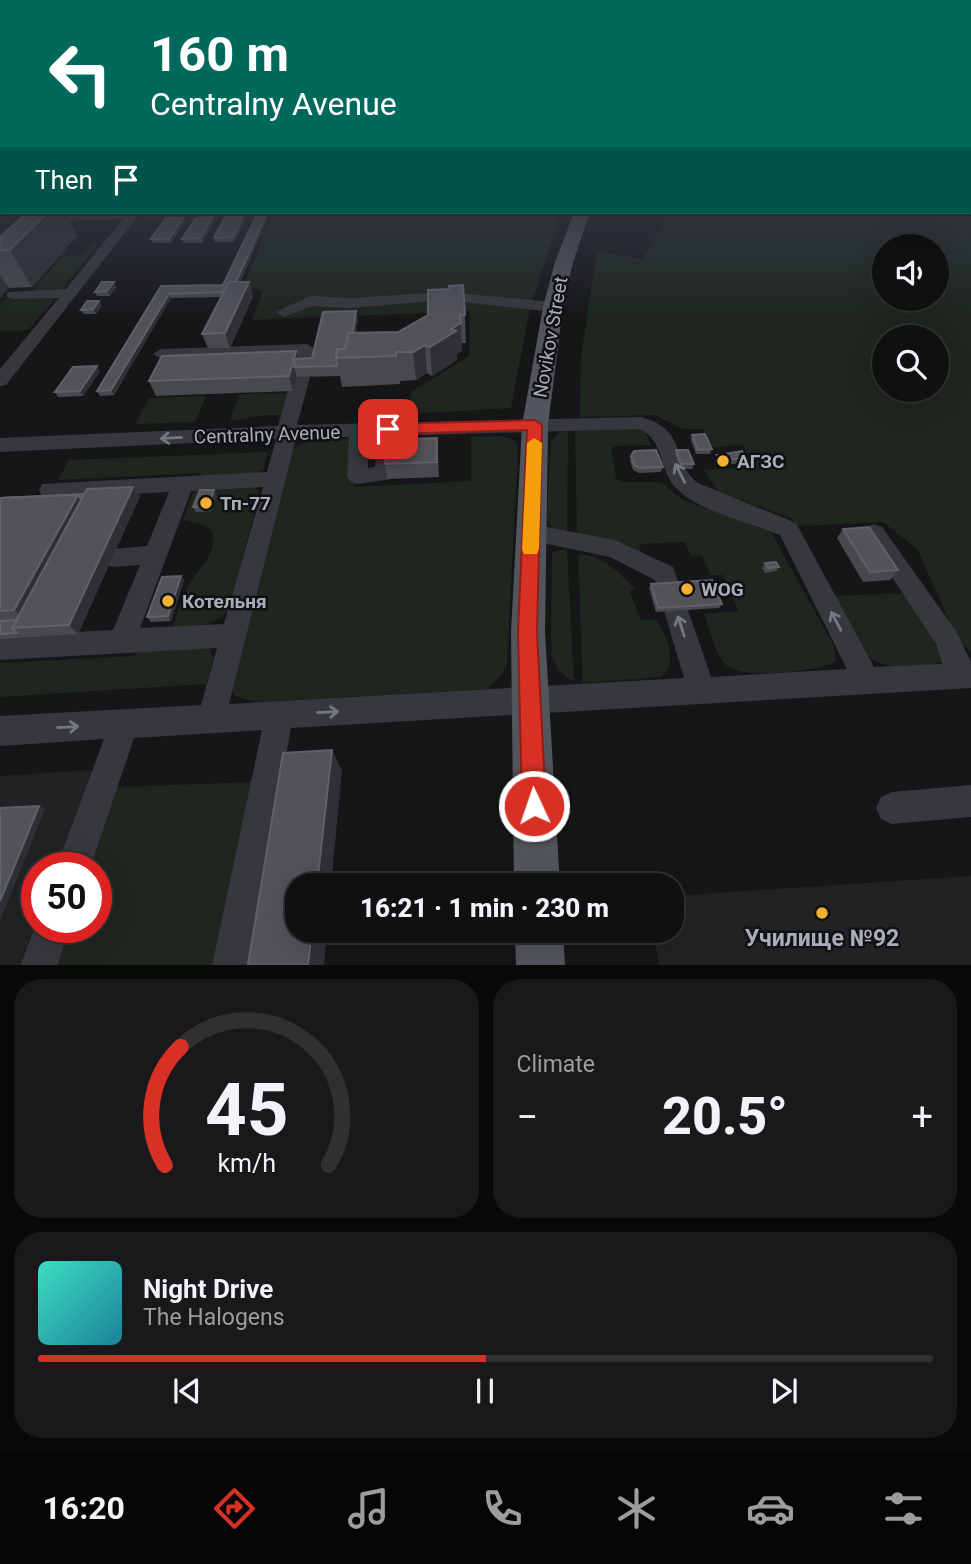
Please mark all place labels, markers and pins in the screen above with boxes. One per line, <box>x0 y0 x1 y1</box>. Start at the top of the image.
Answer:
pin <box>358 399 418 459</box>
place label: АГЗС <box>737 450 785 473</box>
marker: АГЗС <box>715 453 731 469</box>
place label: Тп-77 <box>220 492 271 515</box>
marker: Тп-77 <box>198 495 214 511</box>
place label: WOG <box>701 578 744 601</box>
marker: WOG <box>679 581 695 597</box>
place label: Котельня <box>182 590 267 613</box>
marker: Котельня <box>160 593 176 609</box>
marker: Училище №92 <box>814 905 830 921</box>
place label: Училище №92 <box>745 925 899 952</box>

